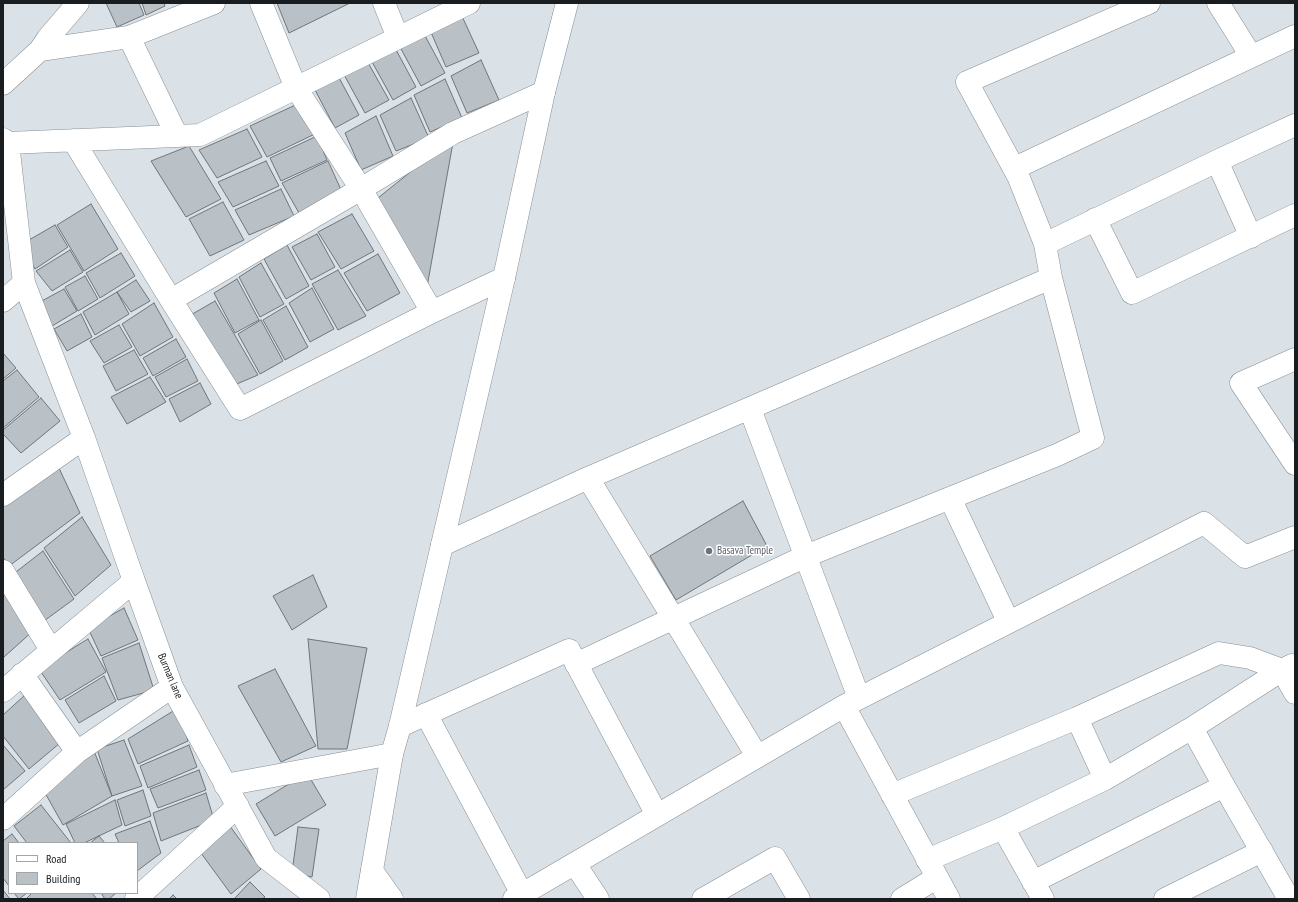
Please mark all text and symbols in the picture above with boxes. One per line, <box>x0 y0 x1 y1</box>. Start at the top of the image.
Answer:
place label: Basava Temple <box>717 544 773 558</box>
marker: Basava Temple <box>704 546 714 556</box>
street label: Burman lane <box>155 651 185 701</box>
legend <box>8 842 138 894</box>
text: Road <box>46 851 66 866</box>
text: Building <box>46 871 81 886</box>

